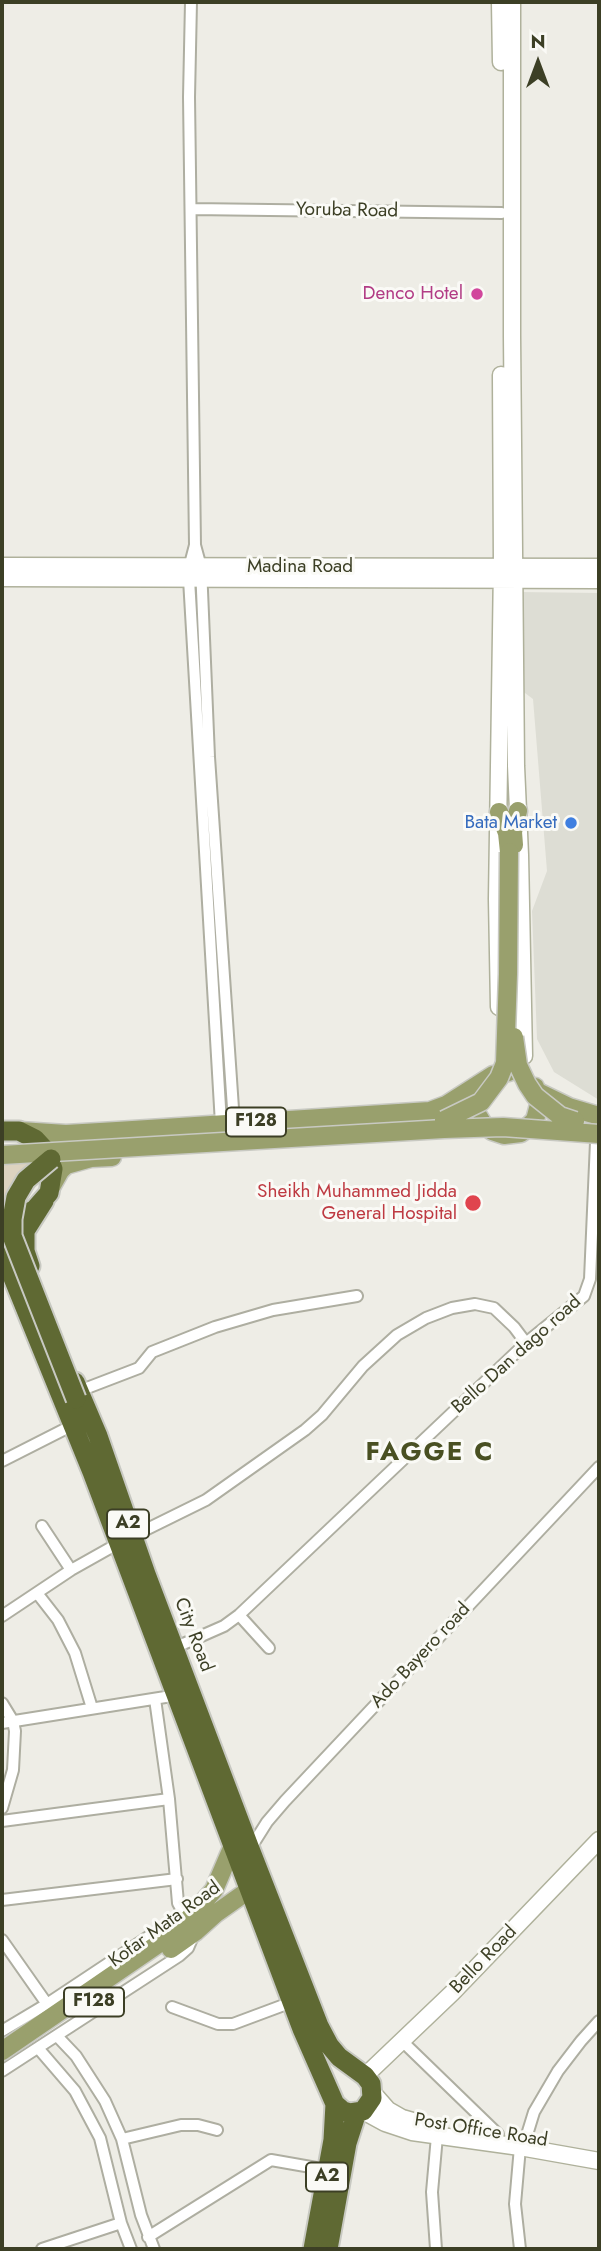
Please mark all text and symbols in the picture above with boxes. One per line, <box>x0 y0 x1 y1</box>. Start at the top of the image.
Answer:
north arrow <box>503 28 573 98</box>
text: N <box>530 28 546 55</box>
street label: Yoruba Road <box>296 199 398 223</box>
place label: Denco Hotel <box>362 283 463 305</box>
marker: Denco Hotel <box>469 286 485 302</box>
street label: Madina Road <box>247 556 353 578</box>
place label: Bata Market <box>464 812 557 834</box>
marker: Bata Market <box>563 815 579 831</box>
road number: F128 <box>226 1107 286 1136</box>
place label: Sheikh Muhammed Jidda General Hospital <box>257 1181 457 1225</box>
marker: Sheikh Muhammed Jidda General Hospital <box>463 1193 483 1213</box>
street label: Bello Dan dago road <box>448 1291 586 1419</box>
district label: FAGGE C <box>366 1438 494 1470</box>
road number: A2 <box>107 1510 149 1539</box>
street label: City Road <box>168 1595 218 1675</box>
street label: Ado Bayero road <box>366 1599 476 1713</box>
street label: Kofar Mata Road <box>105 1877 225 1973</box>
street label: Bello Road <box>446 1921 522 1999</box>
road number: F128 <box>64 1988 124 2016</box>
street label: Post Office Road <box>413 2109 549 2153</box>
road number: A2 <box>306 2162 348 2192</box>

